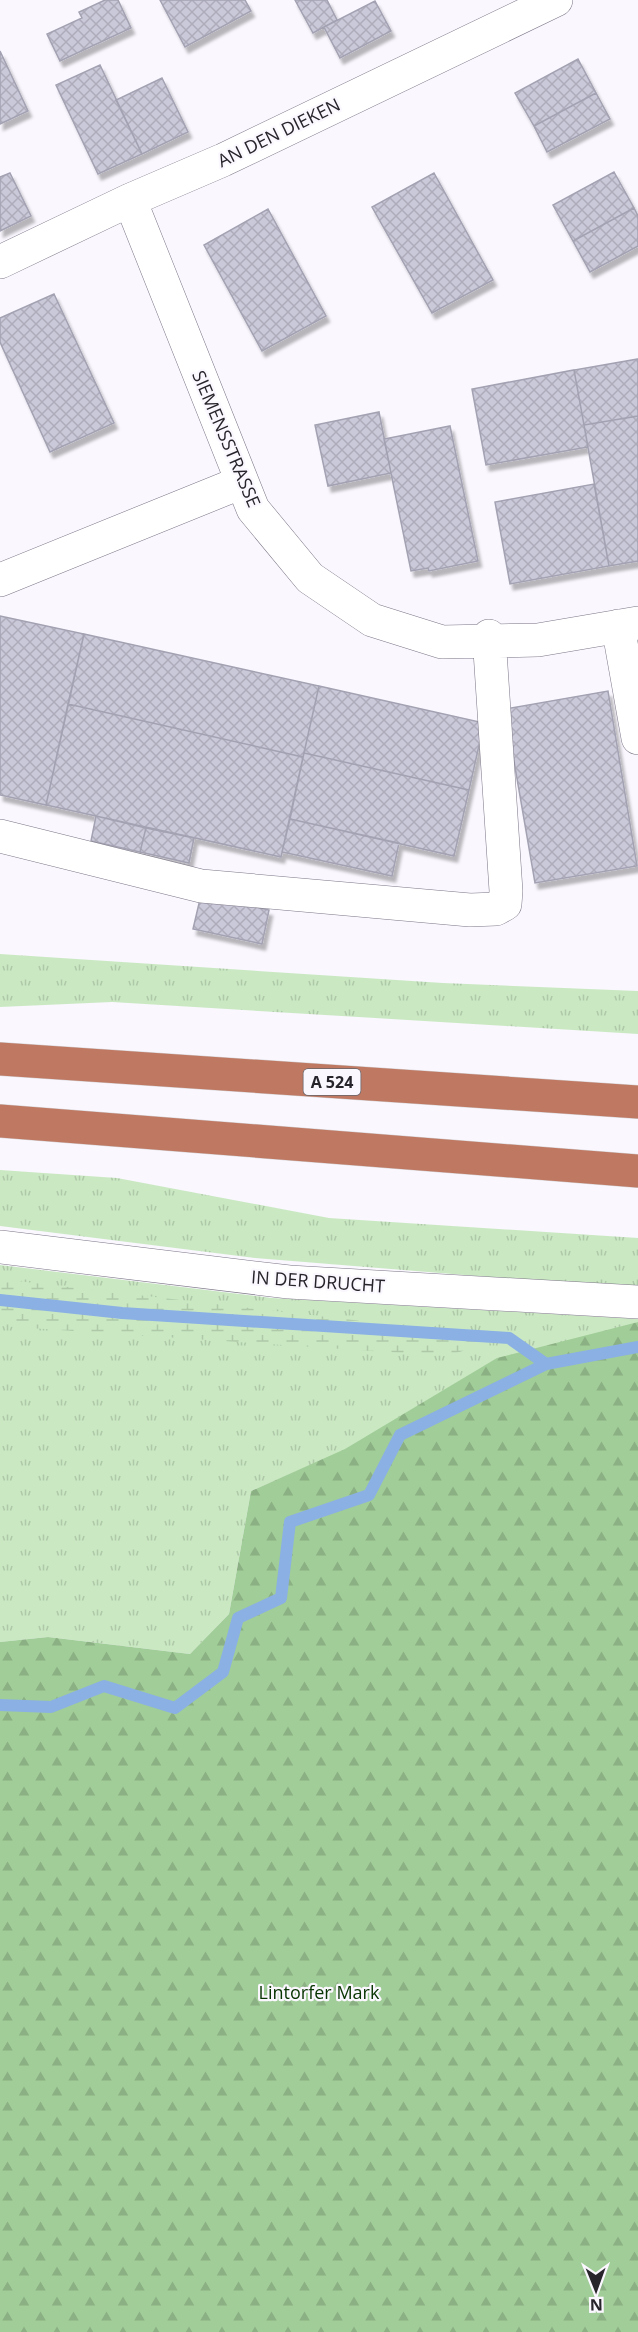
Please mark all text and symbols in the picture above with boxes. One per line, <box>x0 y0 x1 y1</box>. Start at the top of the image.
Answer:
street label: AN DEN DIEKEN <box>213 92 344 172</box>
street label: SIEMENSSTRASSE <box>187 366 267 511</box>
road number: A 524 <box>304 1069 360 1095</box>
street label: IN DER DRUCHT <box>250 1264 386 1298</box>
park label: Lintorfer Mark <box>259 1980 380 2004</box>
north arrow <box>566 2260 626 2320</box>
text: N <box>590 2294 603 2316</box>

